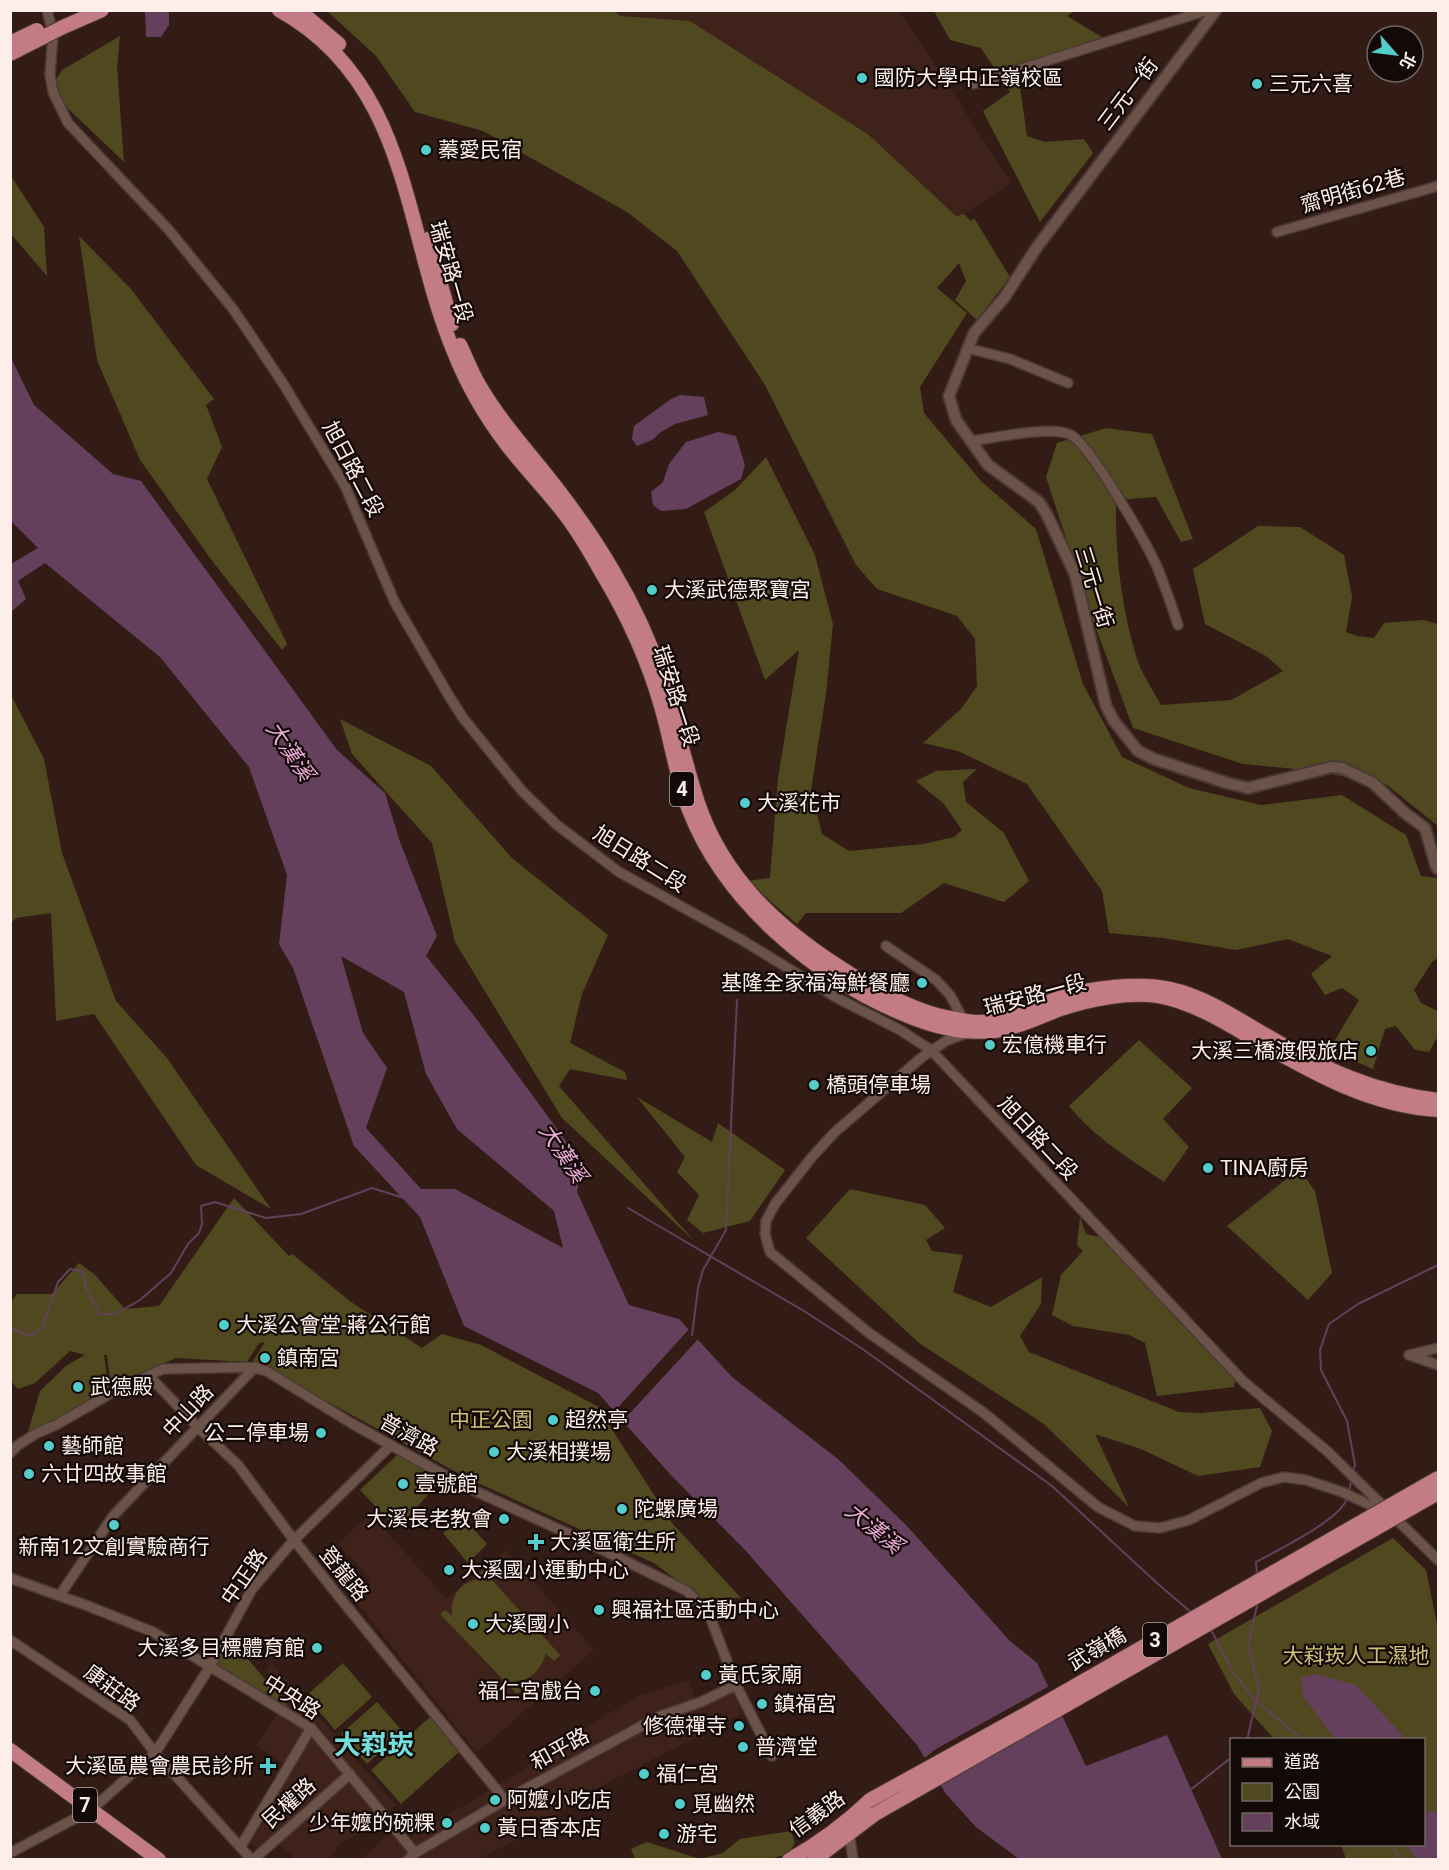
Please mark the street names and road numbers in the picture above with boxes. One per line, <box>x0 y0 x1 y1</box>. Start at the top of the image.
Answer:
street label: 三元一街 <box>1093 53 1163 135</box>
street label: 齋明街62巷 <box>1298 165 1408 217</box>
street label: 瑞安路一段 <box>425 218 477 326</box>
street label: 旭日路二段 <box>318 417 388 521</box>
street label: 三元一街 <box>1070 543 1118 631</box>
street label: 瑞安路一段 <box>648 642 704 750</box>
road number: 4 <box>670 772 694 806</box>
street label: 旭日路二段 <box>589 821 691 897</box>
street label: 瑞安路一段 <box>981 970 1089 1020</box>
street label: 旭日路二段 <box>993 1091 1083 1185</box>
street label: 中山路 <box>158 1380 218 1442</box>
street label: 普濟路 <box>376 1409 442 1461</box>
street label: 登龍路 <box>315 1542 373 1606</box>
street label: 中正路 <box>216 1544 272 1610</box>
street label: 武嶺橋 <box>1064 1623 1130 1675</box>
road number: 3 <box>1143 1623 1167 1657</box>
street label: 康莊路 <box>79 1660 145 1716</box>
street label: 中央路 <box>259 1670 325 1724</box>
street label: 和平路 <box>527 1723 593 1775</box>
street label: 民權路 <box>258 1773 320 1833</box>
street label: 信義路 <box>784 1786 850 1842</box>
road number: 7 <box>73 1788 97 1822</box>

